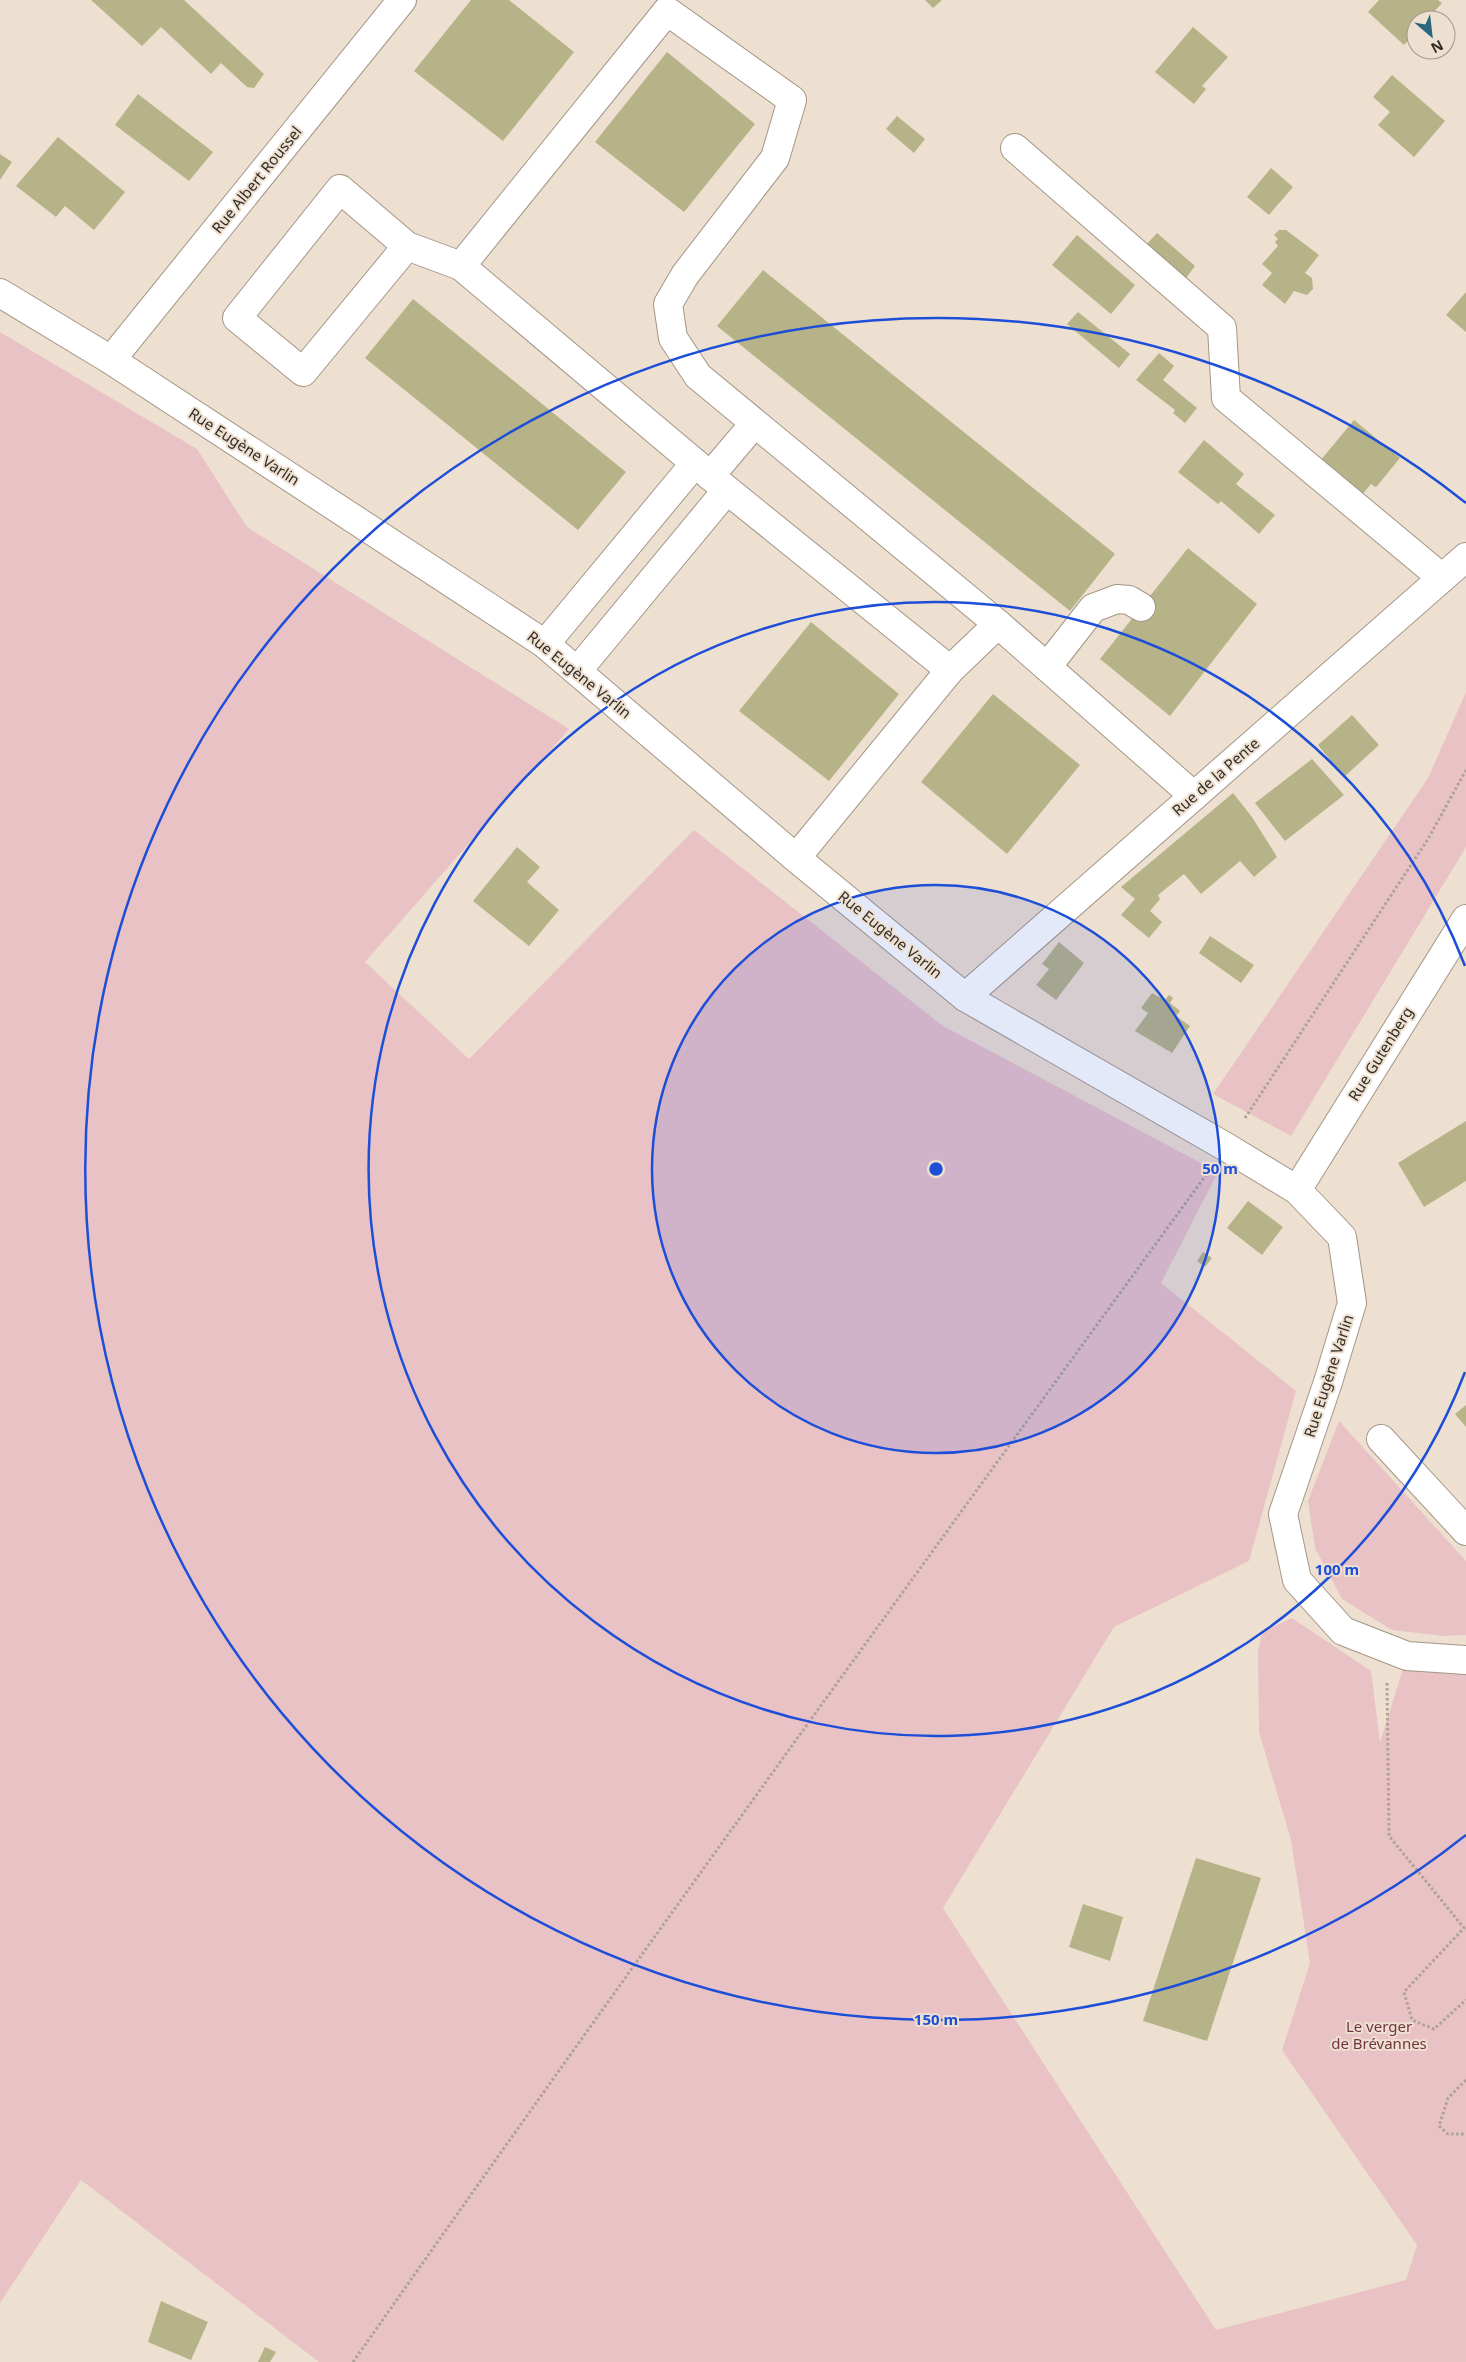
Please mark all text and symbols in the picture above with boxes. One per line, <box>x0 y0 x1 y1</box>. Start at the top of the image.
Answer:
north arrow <box>1406 10 1456 60</box>
text: N <box>1428 36 1447 58</box>
street label: Rue Albert Roussel <box>207 122 306 237</box>
street label: Rue Eugène Varlin <box>185 403 304 489</box>
street label: Rue Eugène Varlin <box>524 626 636 722</box>
street label: Rue de la Pente <box>1167 733 1263 820</box>
street label: Rue Eugène Varlin <box>835 886 947 982</box>
street label: Rue Gutenberg <box>1343 1003 1417 1104</box>
text: 50 m <box>1202 1158 1238 1178</box>
centre of rings <box>927 1160 945 1178</box>
street label: Rue Eugène Varlin <box>1299 1312 1357 1440</box>
text: 100 m <box>1315 1559 1359 1579</box>
text: 150 m <box>914 2009 958 2029</box>
park label: Le verger de Brévannes <box>1331 2016 1427 2053</box>

